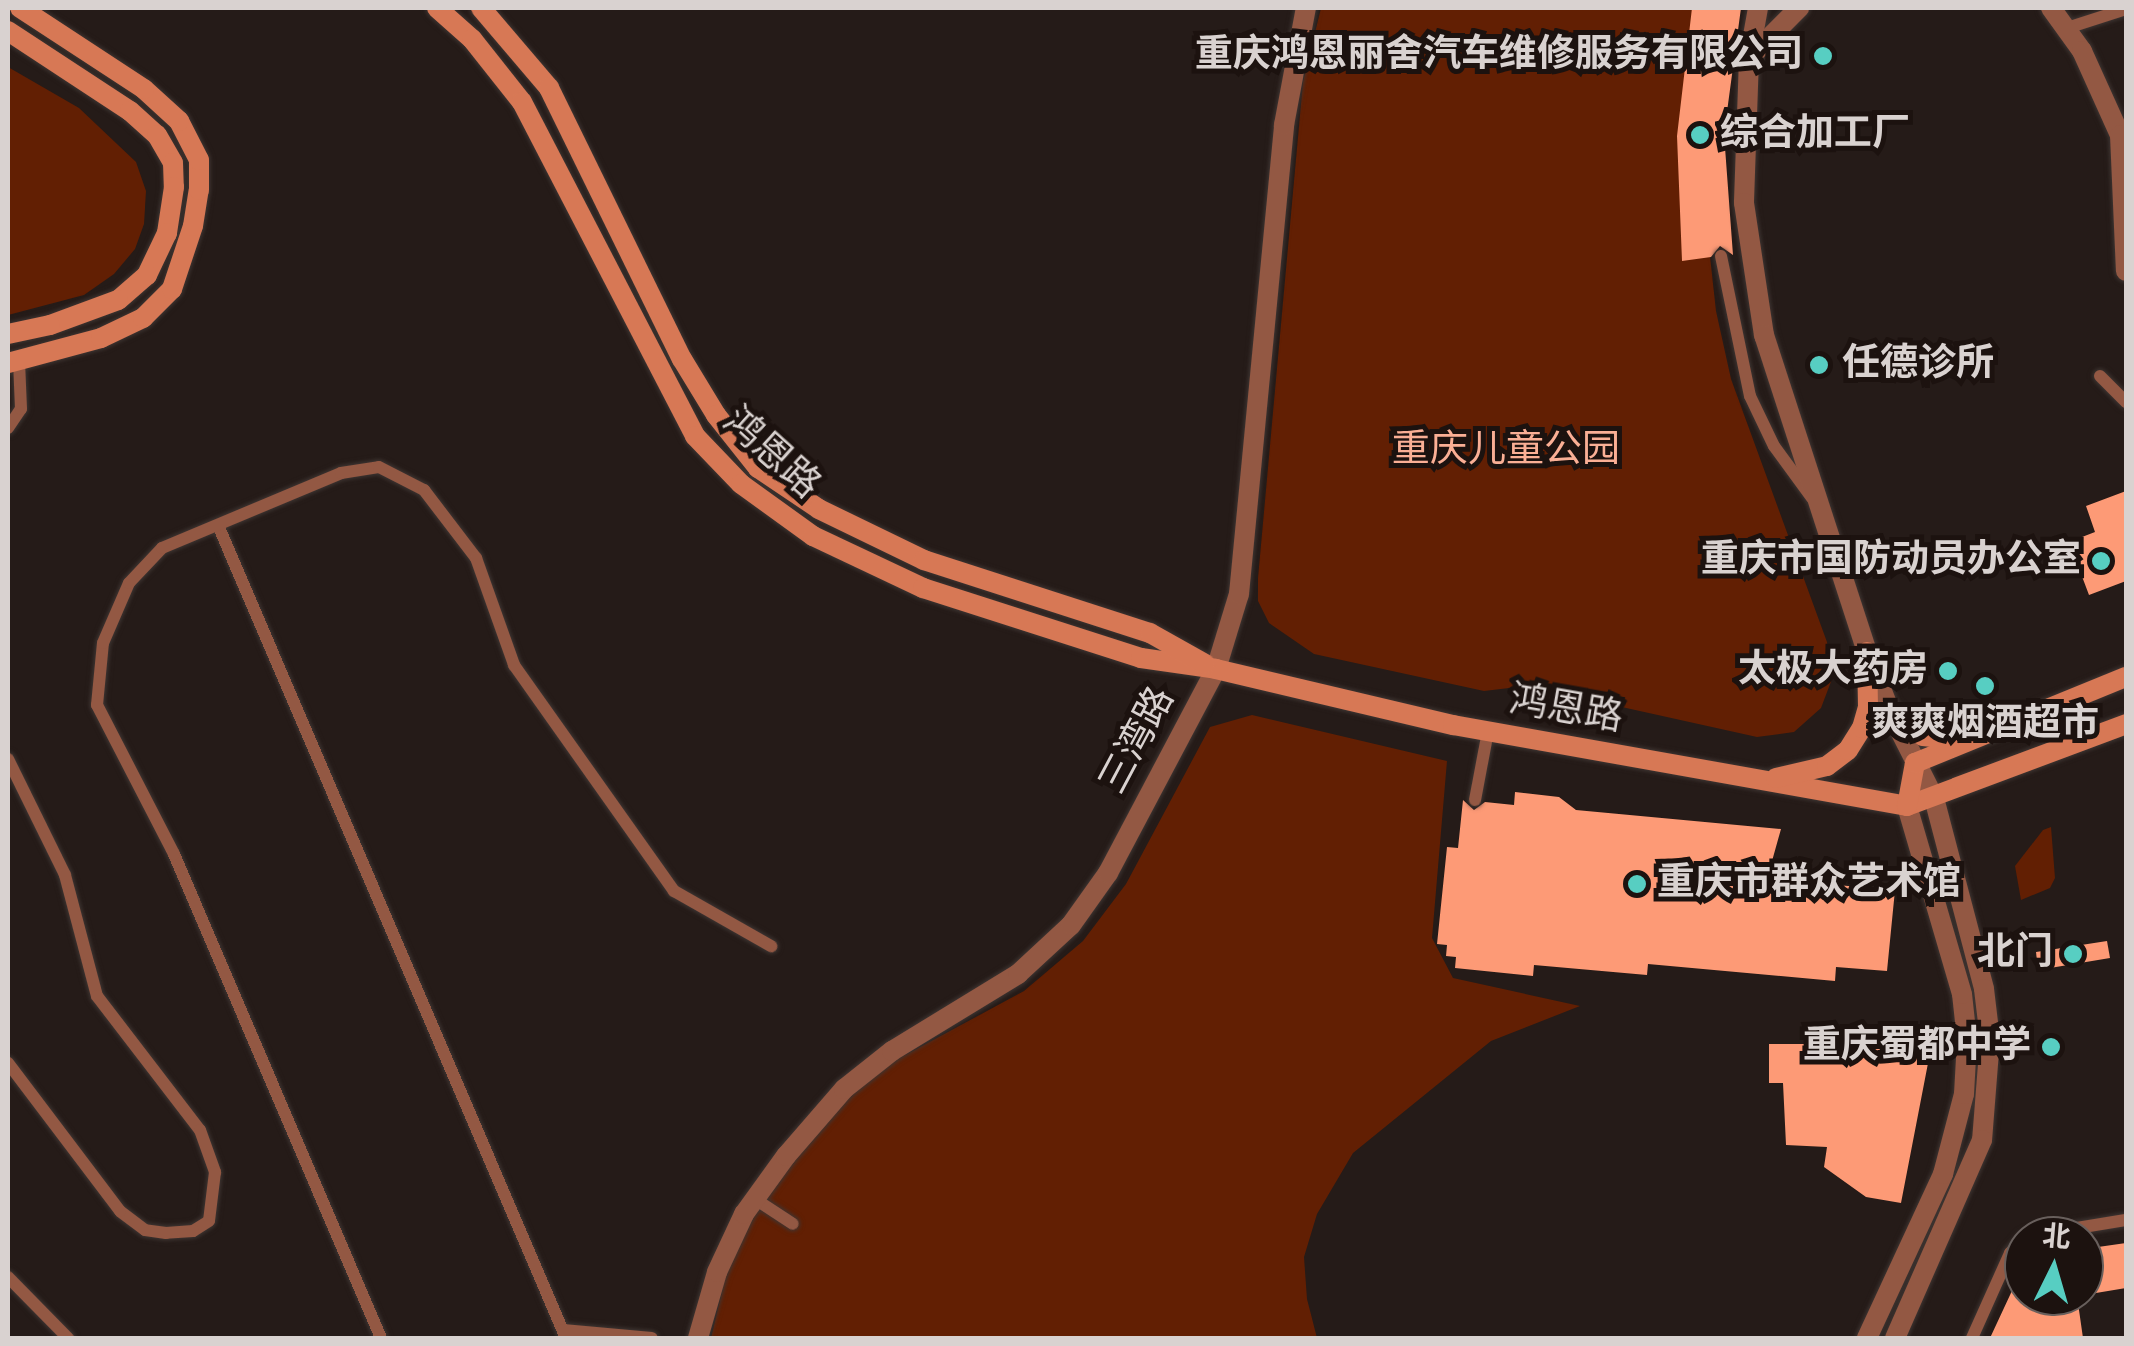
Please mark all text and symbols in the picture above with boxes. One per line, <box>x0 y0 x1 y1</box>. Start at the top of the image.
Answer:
place label: 重庆鸿恩丽舍汽车维修服务有限公司 <box>1195 33 1803 79</box>
marker: 重庆鸿恩丽舍汽车维修服务有限公司 <box>1812 45 1834 67</box>
place label: 综合加工厂 <box>1720 112 1910 158</box>
marker: 综合加工厂 <box>1689 124 1711 146</box>
place label: 任德诊所 <box>1842 342 1994 388</box>
marker: 任德诊所 <box>1806 352 1832 378</box>
street label: 鸿恩路 <box>713 399 829 509</box>
park label: 重庆儿童公园 <box>1392 428 1620 474</box>
place label: 重庆市国防动员办公室 <box>1701 538 2081 584</box>
marker: 重庆市国防动员办公室 <box>2090 550 2112 572</box>
place label: 太极大药房 <box>1738 648 1928 694</box>
marker: 太极大药房 <box>1937 660 1959 682</box>
marker: 爽爽烟酒超市 <box>1974 675 1996 697</box>
street label: 鸿恩路 <box>1506 678 1626 742</box>
street label: 三湾路 <box>1091 680 1185 802</box>
place label: 爽爽烟酒超市 <box>1871 702 2099 748</box>
place label: 重庆市群众艺术馆 <box>1657 861 1961 907</box>
marker: 重庆市群众艺术馆 <box>1626 873 1648 895</box>
place label: 北门 <box>1977 931 2053 977</box>
marker: 北门 <box>2062 943 2084 965</box>
place label: 重庆蜀都中学 <box>1803 1024 2031 1070</box>
marker: 重庆蜀都中学 <box>2040 1036 2062 1058</box>
north arrow <box>2004 1216 2104 1316</box>
text: 北 <box>2041 1223 2072 1253</box>

